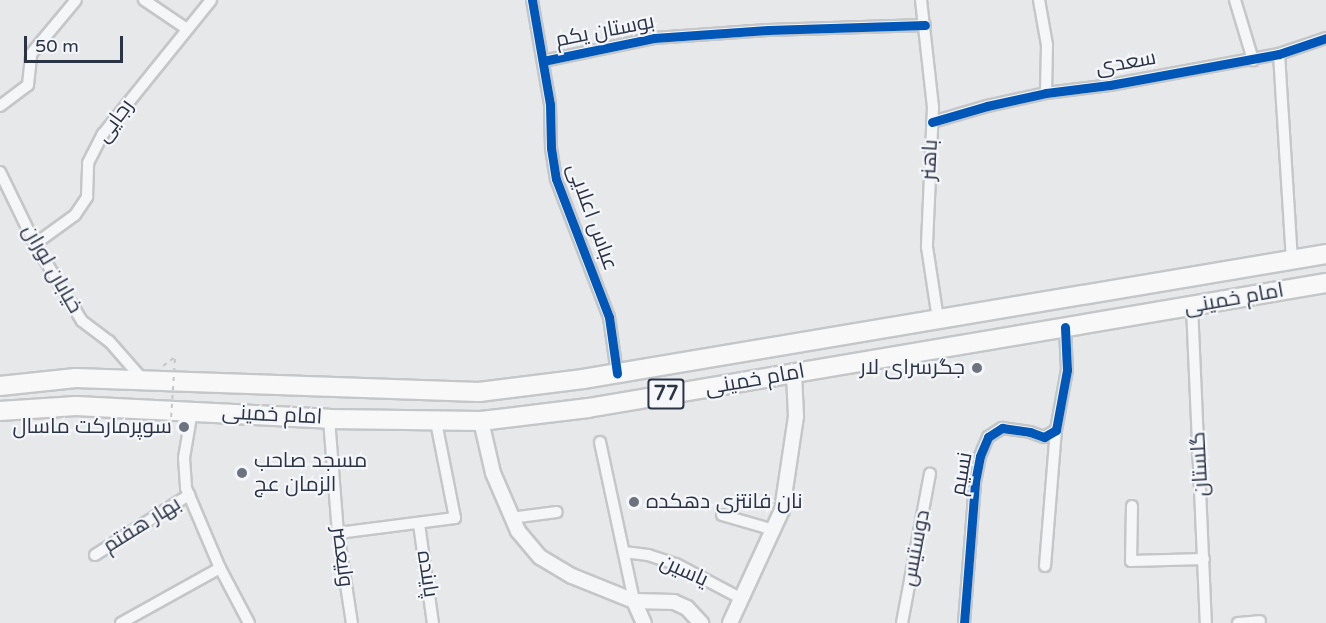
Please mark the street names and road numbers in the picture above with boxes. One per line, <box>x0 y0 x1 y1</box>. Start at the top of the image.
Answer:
street label: بوستان یکم <box>553 9 657 53</box>
street label: سعدی <box>1094 45 1158 81</box>
street label: رجایی <box>91 94 139 148</box>
street label: باهنر <box>916 139 944 181</box>
street label: عباس اعلایی <box>561 160 623 274</box>
street label: خیابان لوران <box>17 220 87 318</box>
street label: امام خمینی <box>1182 278 1286 320</box>
street label: امام خمینی <box>703 359 807 401</box>
road number: 77 <box>646 377 686 411</box>
street label: امام خمینی <box>221 400 323 430</box>
street label: گلستان <box>1186 431 1214 497</box>
street label: نسیم <box>946 450 978 498</box>
street label: بهار هفتم <box>99 491 185 559</box>
street label: دوستیس <box>896 508 936 588</box>
street label: ولیعصر <box>326 526 358 588</box>
street label: پاینده <box>411 549 443 599</box>
street label: یاسین <box>656 549 712 593</box>

